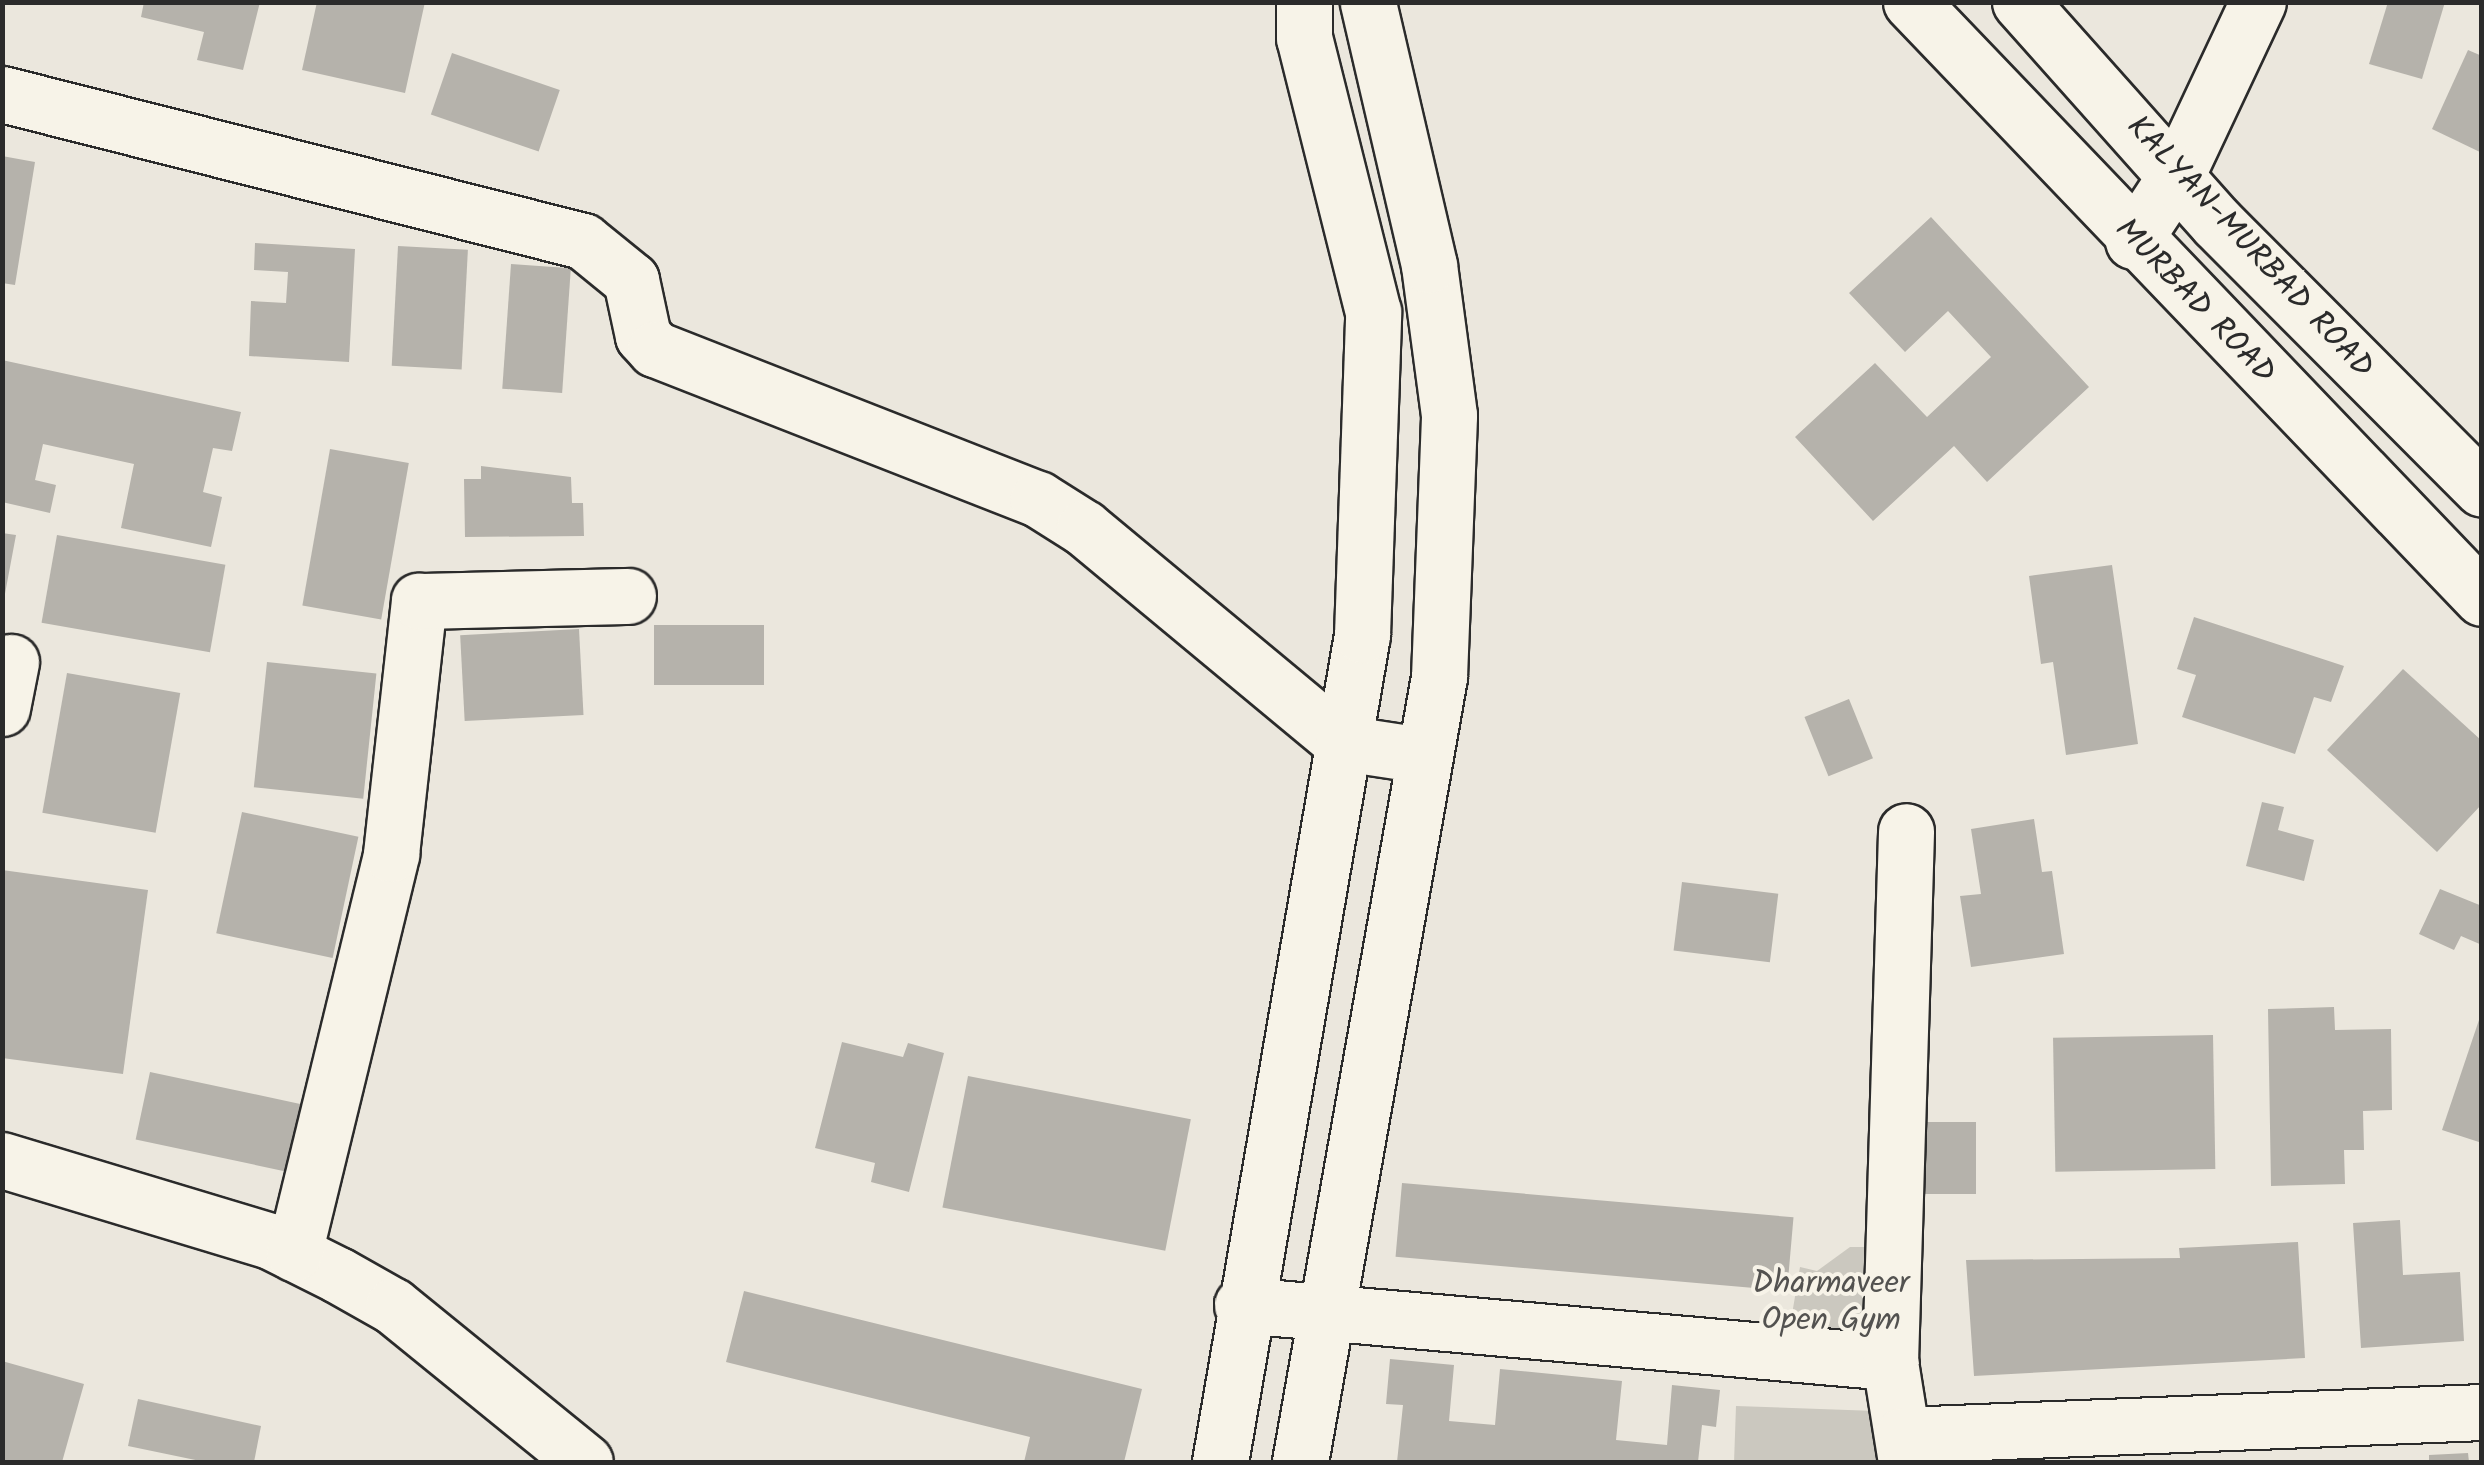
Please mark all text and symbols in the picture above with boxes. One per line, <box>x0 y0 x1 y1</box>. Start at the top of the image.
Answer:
street label: KALYAN-MURBAD ROAD <box>2117 109 2381 387</box>
street label: MURBAD ROAD <box>2106 211 2282 393</box>
park label: Dharmaveer Open Gym <box>1753 1266 1909 1341</box>

